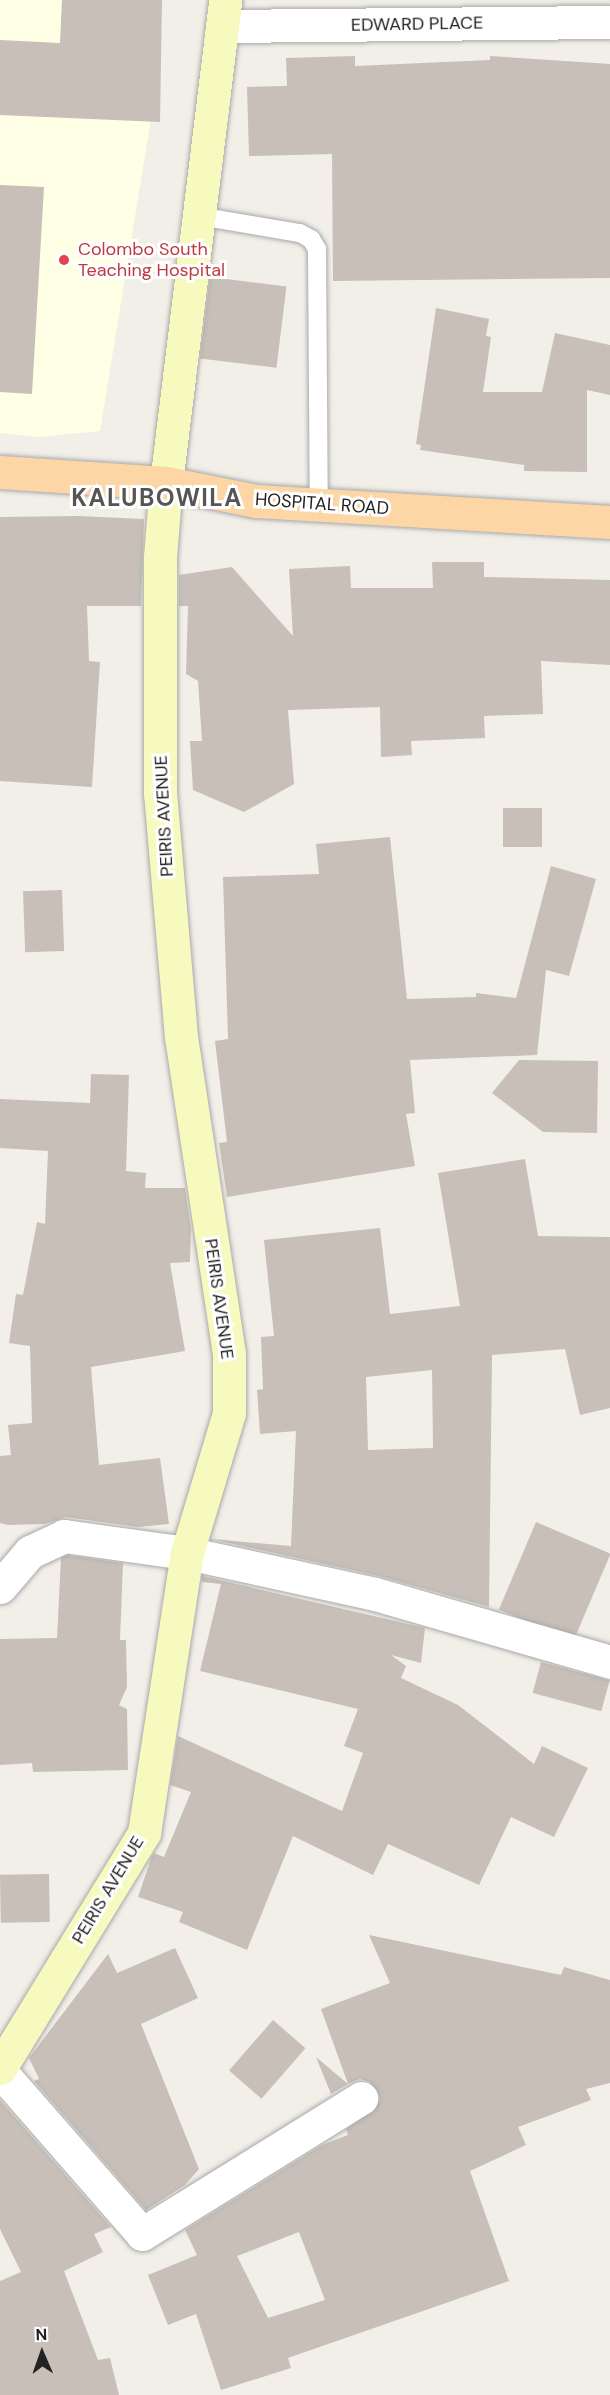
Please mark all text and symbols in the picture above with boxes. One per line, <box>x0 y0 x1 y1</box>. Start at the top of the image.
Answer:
street label: EDWARD PLACE <box>351 12 483 36</box>
place label: Colombo South Teaching Hospital <box>78 239 225 282</box>
marker: Colombo South Teaching Hospital <box>55 251 73 269</box>
district label: KALUBOWILA <box>71 484 243 512</box>
street label: HOSPITAL ROAD <box>254 489 390 519</box>
street label: PEIRIS AVENUE <box>150 755 178 877</box>
street label: PEIRIS AVENUE <box>200 1237 238 1361</box>
street label: PEIRIS AVENUE <box>67 1832 149 1948</box>
north arrow <box>12 2323 72 2383</box>
text: N <box>35 2324 48 2345</box>

